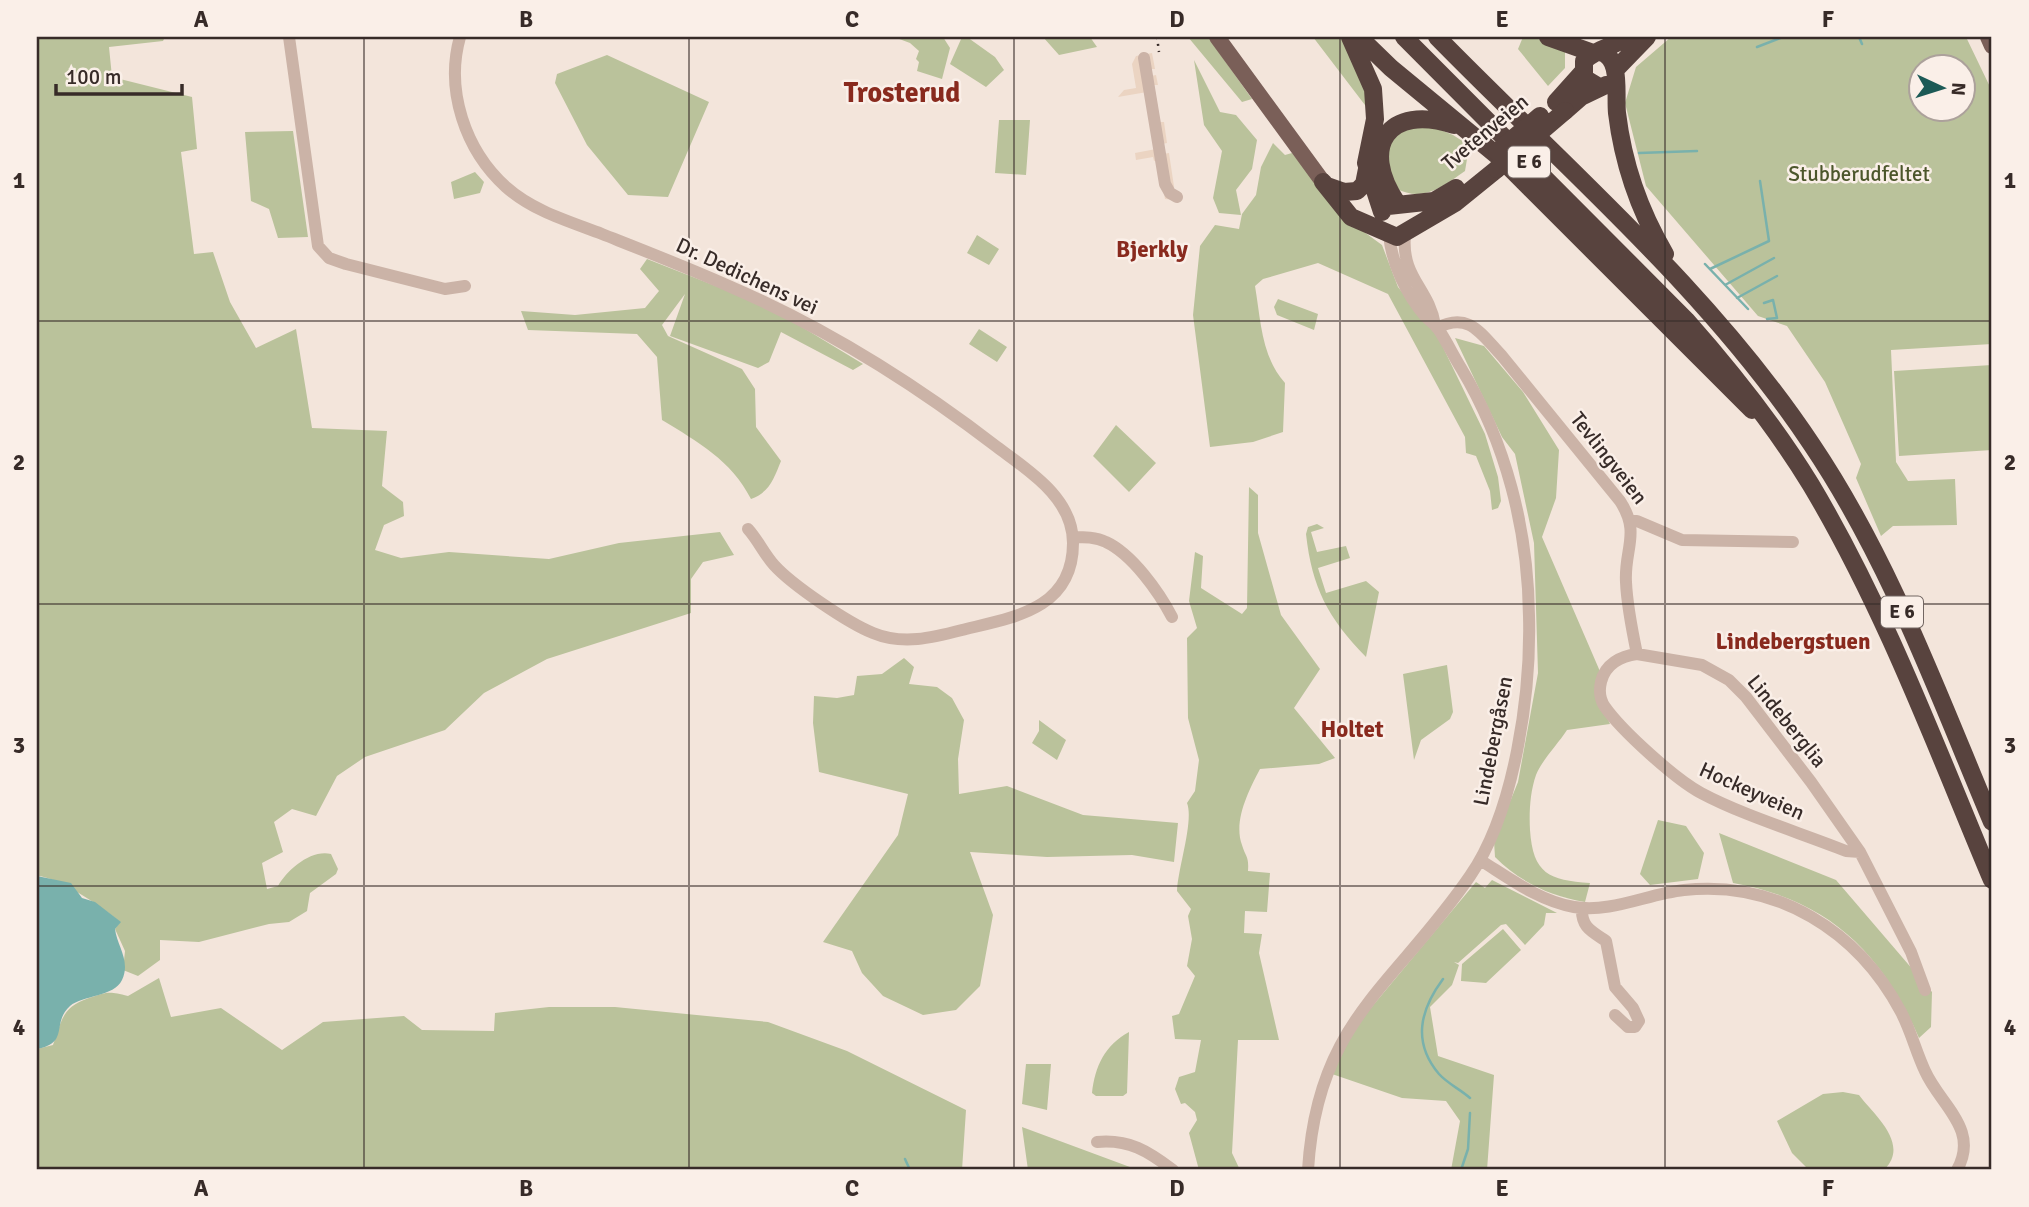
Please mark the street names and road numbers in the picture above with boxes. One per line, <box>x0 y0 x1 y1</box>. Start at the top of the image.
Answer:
street label: Tvetenveien <box>1436 88 1534 176</box>
road number: E 6 <box>1508 146 1550 178</box>
street label: Dr. Dedichens vei <box>672 232 822 320</box>
street label: Tevlingveien <box>1565 407 1653 509</box>
road number: E 6 <box>1881 596 1923 628</box>
street label: Lindeberglia <box>1742 669 1832 773</box>
street label: Lindebergåsen <box>1468 674 1518 808</box>
street label: Hockeyveien <box>1695 756 1809 826</box>

